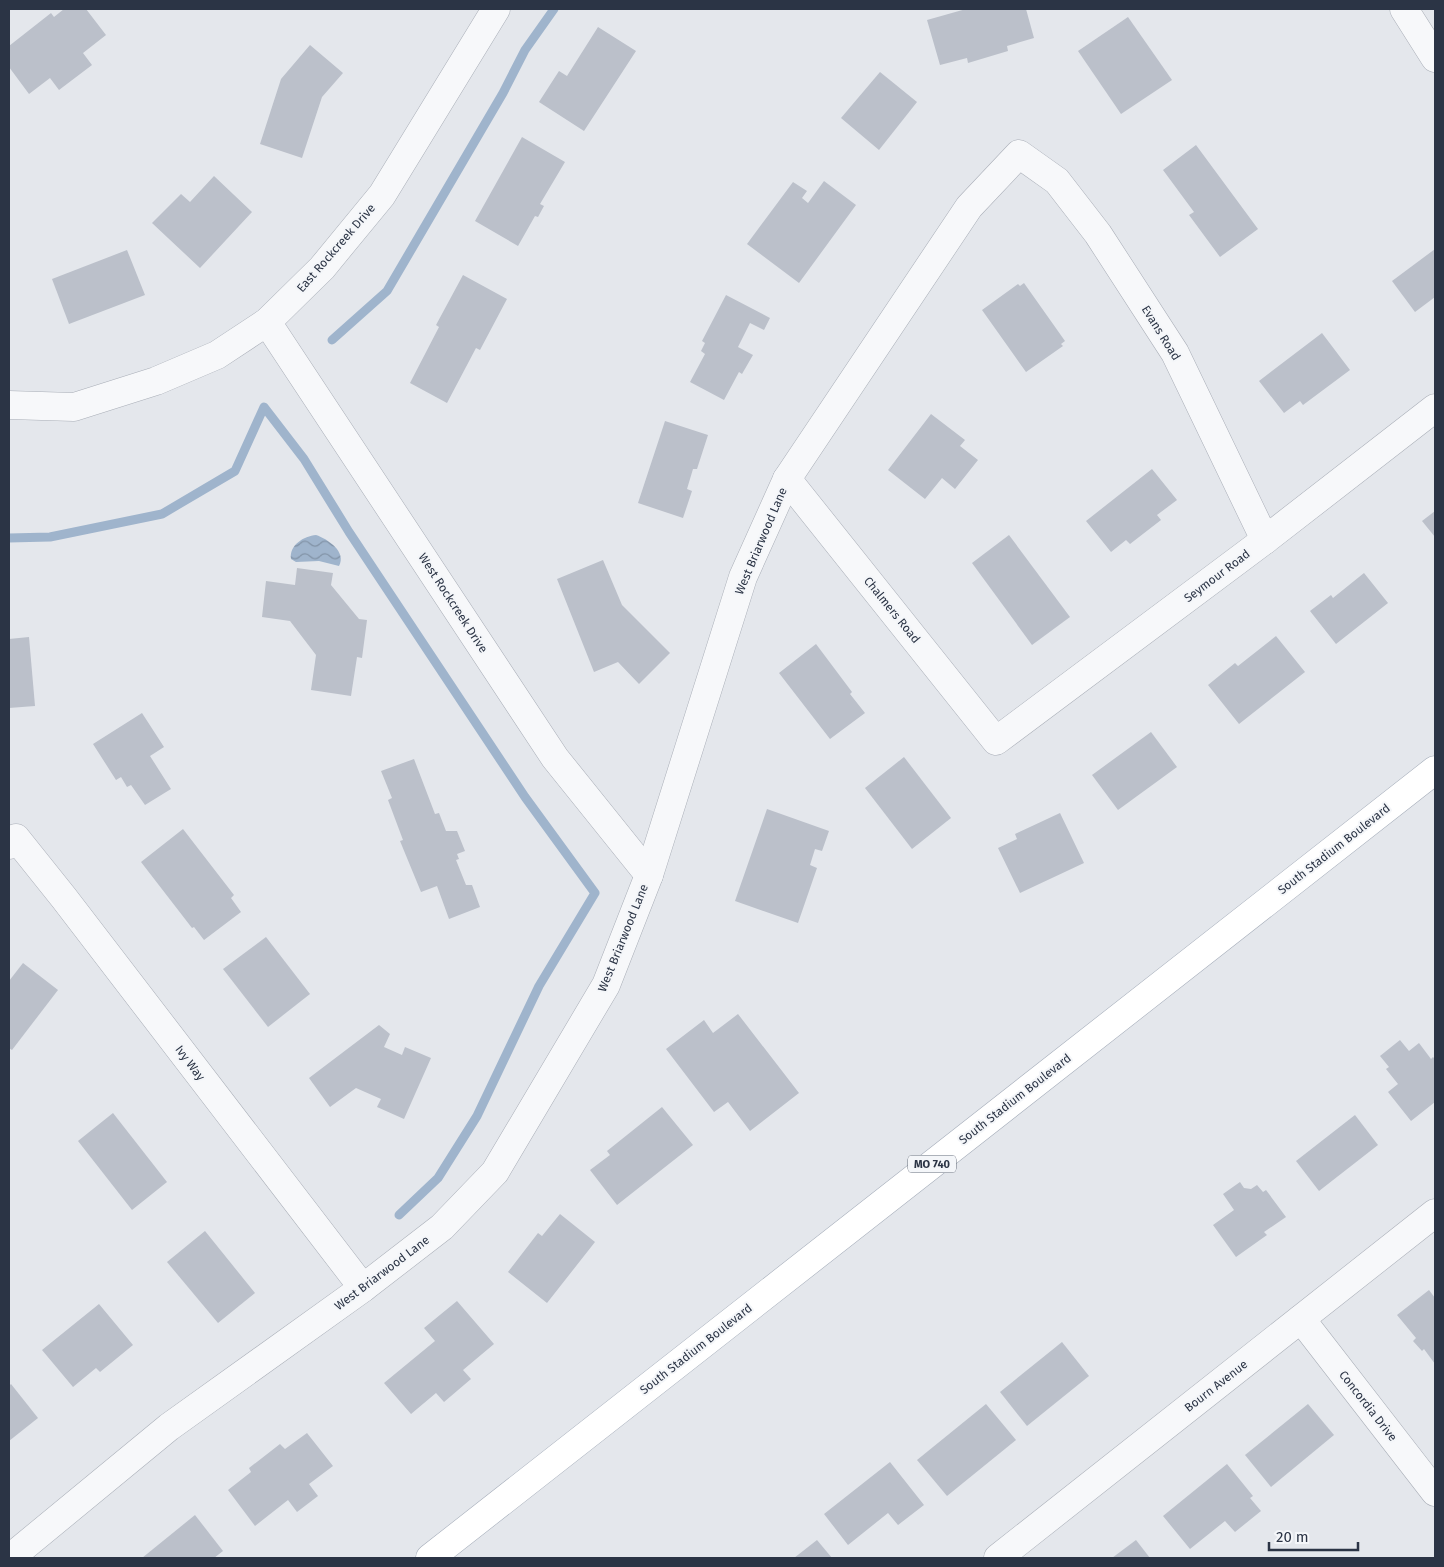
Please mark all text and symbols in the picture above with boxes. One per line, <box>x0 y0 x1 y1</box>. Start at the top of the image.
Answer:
street label: East Rockcreek Drive <box>294 201 378 295</box>
street label: Evans Road <box>1139 303 1183 363</box>
street label: West Briarwood Lane <box>732 485 790 597</box>
street label: Seymour Road <box>1181 547 1253 605</box>
street label: West Rockcreek Drive <box>416 551 490 655</box>
street label: Chalmers Road <box>861 574 923 646</box>
street label: South Stadium Boulevard <box>1275 801 1393 897</box>
street label: West Briarwood Lane <box>595 882 651 994</box>
street label: Ivy Way <box>172 1043 208 1083</box>
street label: South Stadium Boulevard <box>956 1051 1074 1147</box>
road number: MO 740 <box>908 1156 956 1172</box>
street label: West Briarwood Lane <box>332 1233 432 1313</box>
street label: South Stadium Boulevard <box>637 1301 755 1397</box>
street label: Bourn Avenue <box>1182 1357 1250 1415</box>
street label: Concordia Drive <box>1336 1368 1400 1444</box>
scale bar <box>1269 1520 1358 1552</box>
text: 20 m <box>1276 1528 1309 1546</box>

